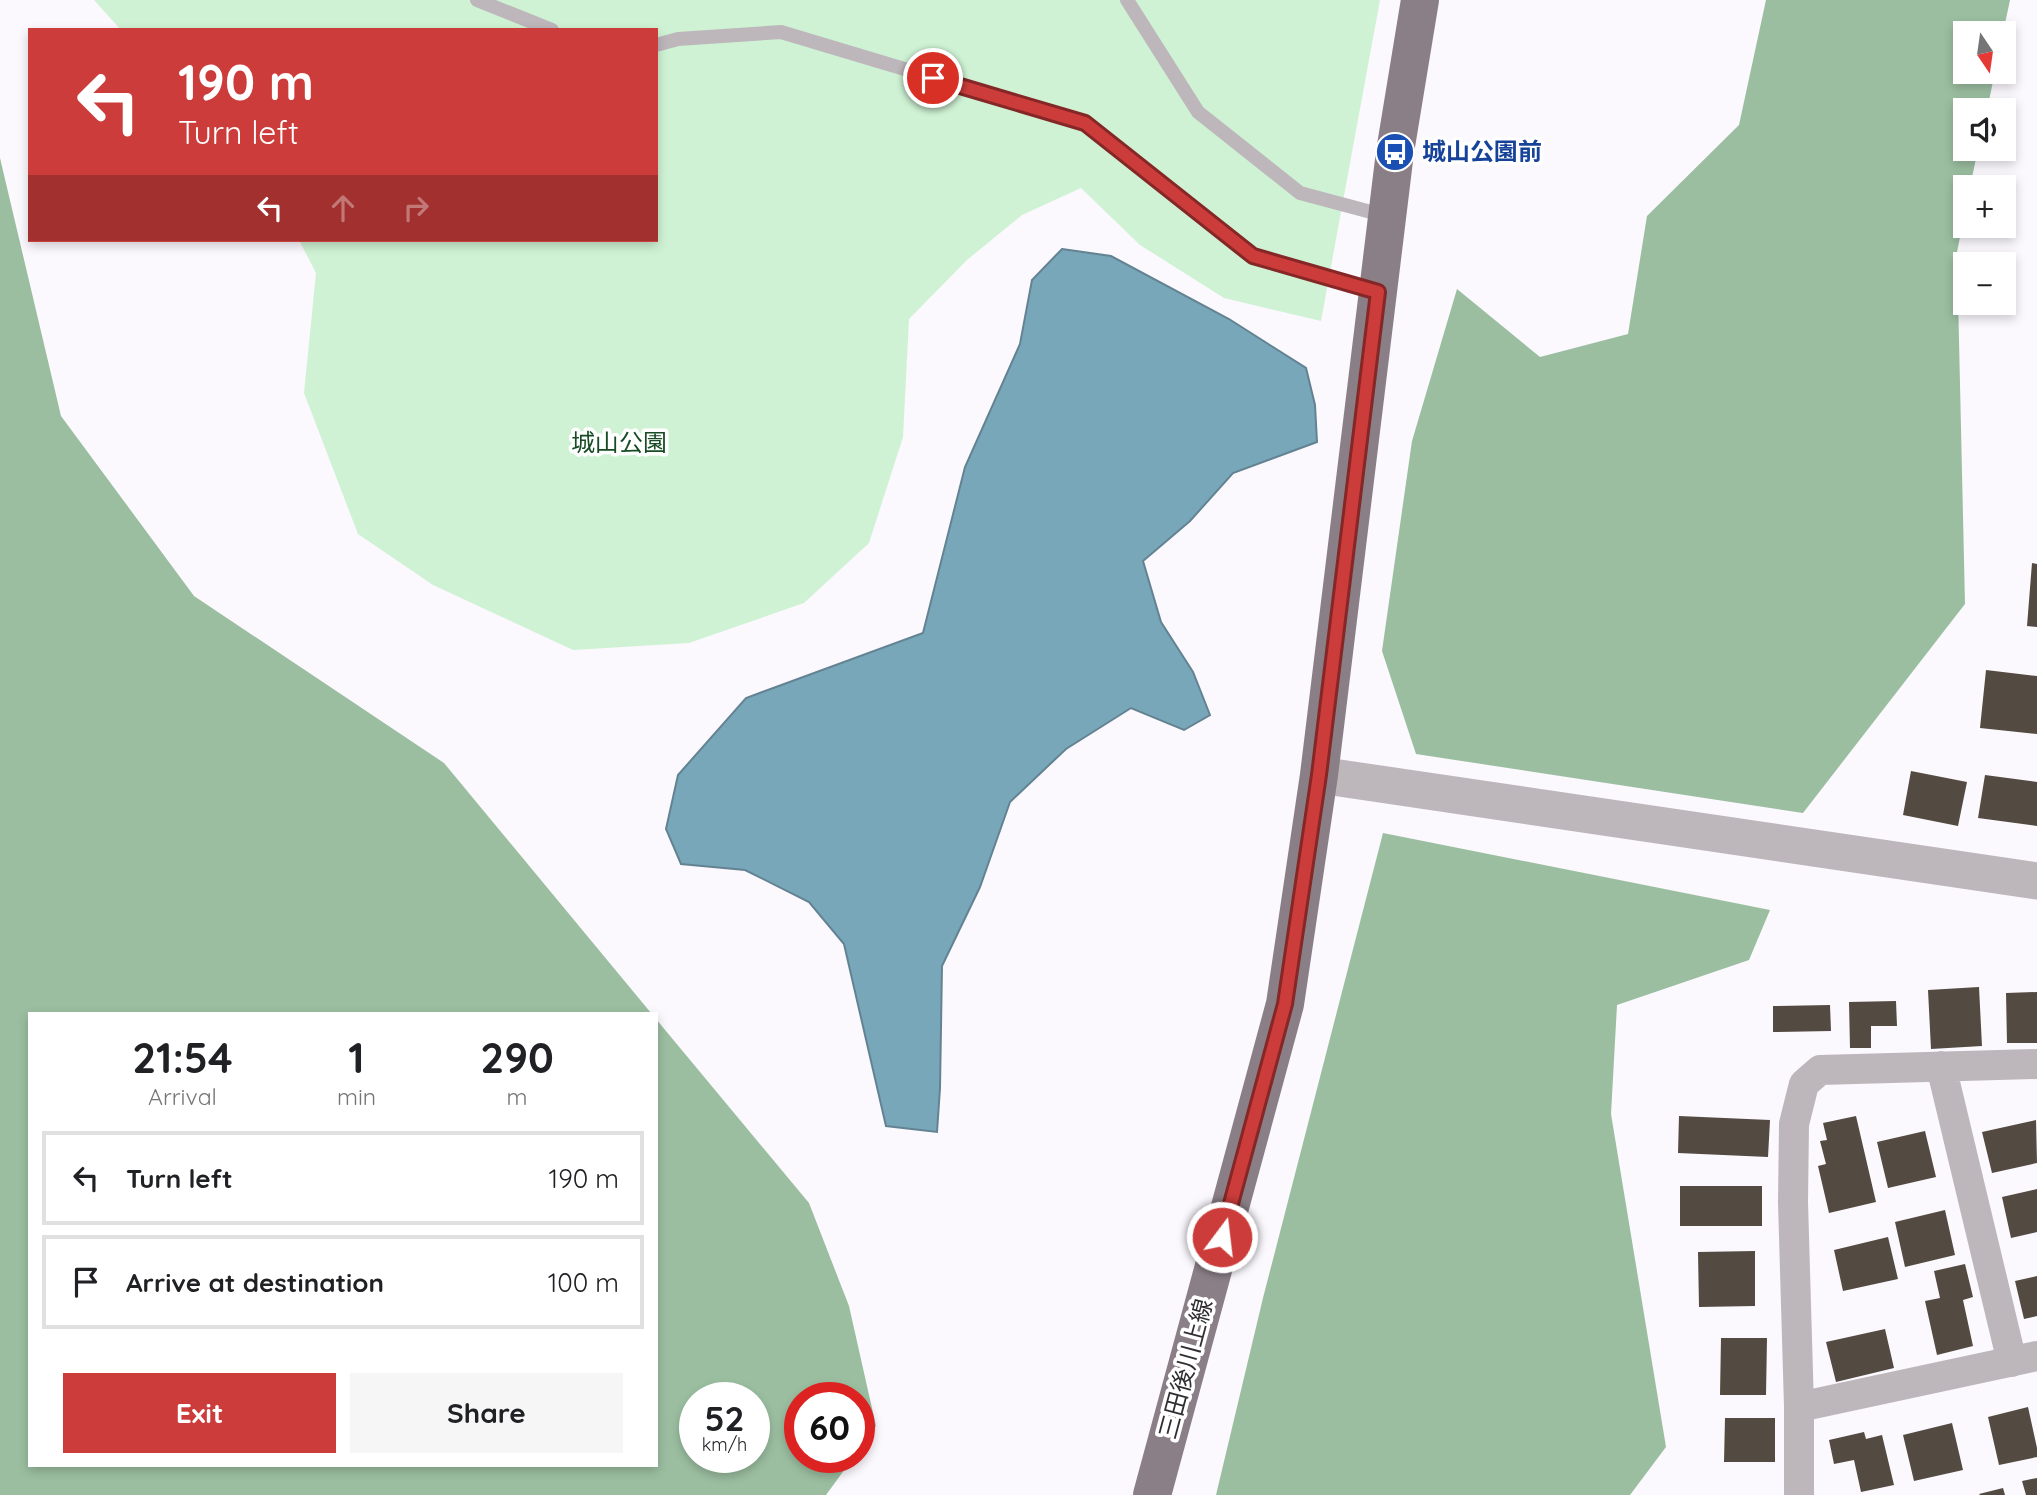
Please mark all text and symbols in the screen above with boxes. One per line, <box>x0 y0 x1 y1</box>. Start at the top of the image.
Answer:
north arrow <box>1953 21 2016 84</box>
map controls <box>1953 21 2016 315</box>
pin <box>903 48 963 108</box>
text: 190 m <box>178 51 314 112</box>
icon: left <box>63 56 154 147</box>
icon: arrive <box>914 59 952 97</box>
button: sound <box>1953 98 2016 161</box>
text: Turn left <box>178 112 299 152</box>
bus stop icon: 城山公園前 <box>1374 131 1416 173</box>
place label: 城山公園前 <box>1422 136 1542 166</box>
button: + <box>1953 175 2016 238</box>
icon: left <box>251 189 289 227</box>
icon: ahead <box>324 189 362 227</box>
icon: right <box>397 189 435 227</box>
button: − <box>1953 252 2016 315</box>
park label: 城山公園 <box>571 427 667 457</box>
text: 21:54 <box>132 1031 233 1084</box>
text: 1 <box>348 1031 365 1084</box>
text: 290 <box>480 1031 554 1084</box>
text: Arrival <box>148 1082 217 1111</box>
text: min <box>337 1082 376 1111</box>
text: m <box>507 1082 528 1111</box>
icon: left <box>67 1159 105 1197</box>
text: Turn left <box>126 1162 233 1195</box>
text: 190 m <box>549 1162 619 1195</box>
position arrow <box>1185 1200 1259 1274</box>
icon: arrive <box>67 1263 105 1301</box>
text: Arrive at destination <box>126 1266 384 1299</box>
text: 100 m <box>548 1266 619 1299</box>
street label: 三田後川上線 <box>1152 1295 1218 1442</box>
button: Exit <box>63 1373 336 1453</box>
button: Share <box>350 1373 623 1453</box>
speed limit sign: 60 <box>784 1382 875 1473</box>
text: 52 <box>704 1396 745 1440</box>
text: km/h <box>702 1433 747 1456</box>

